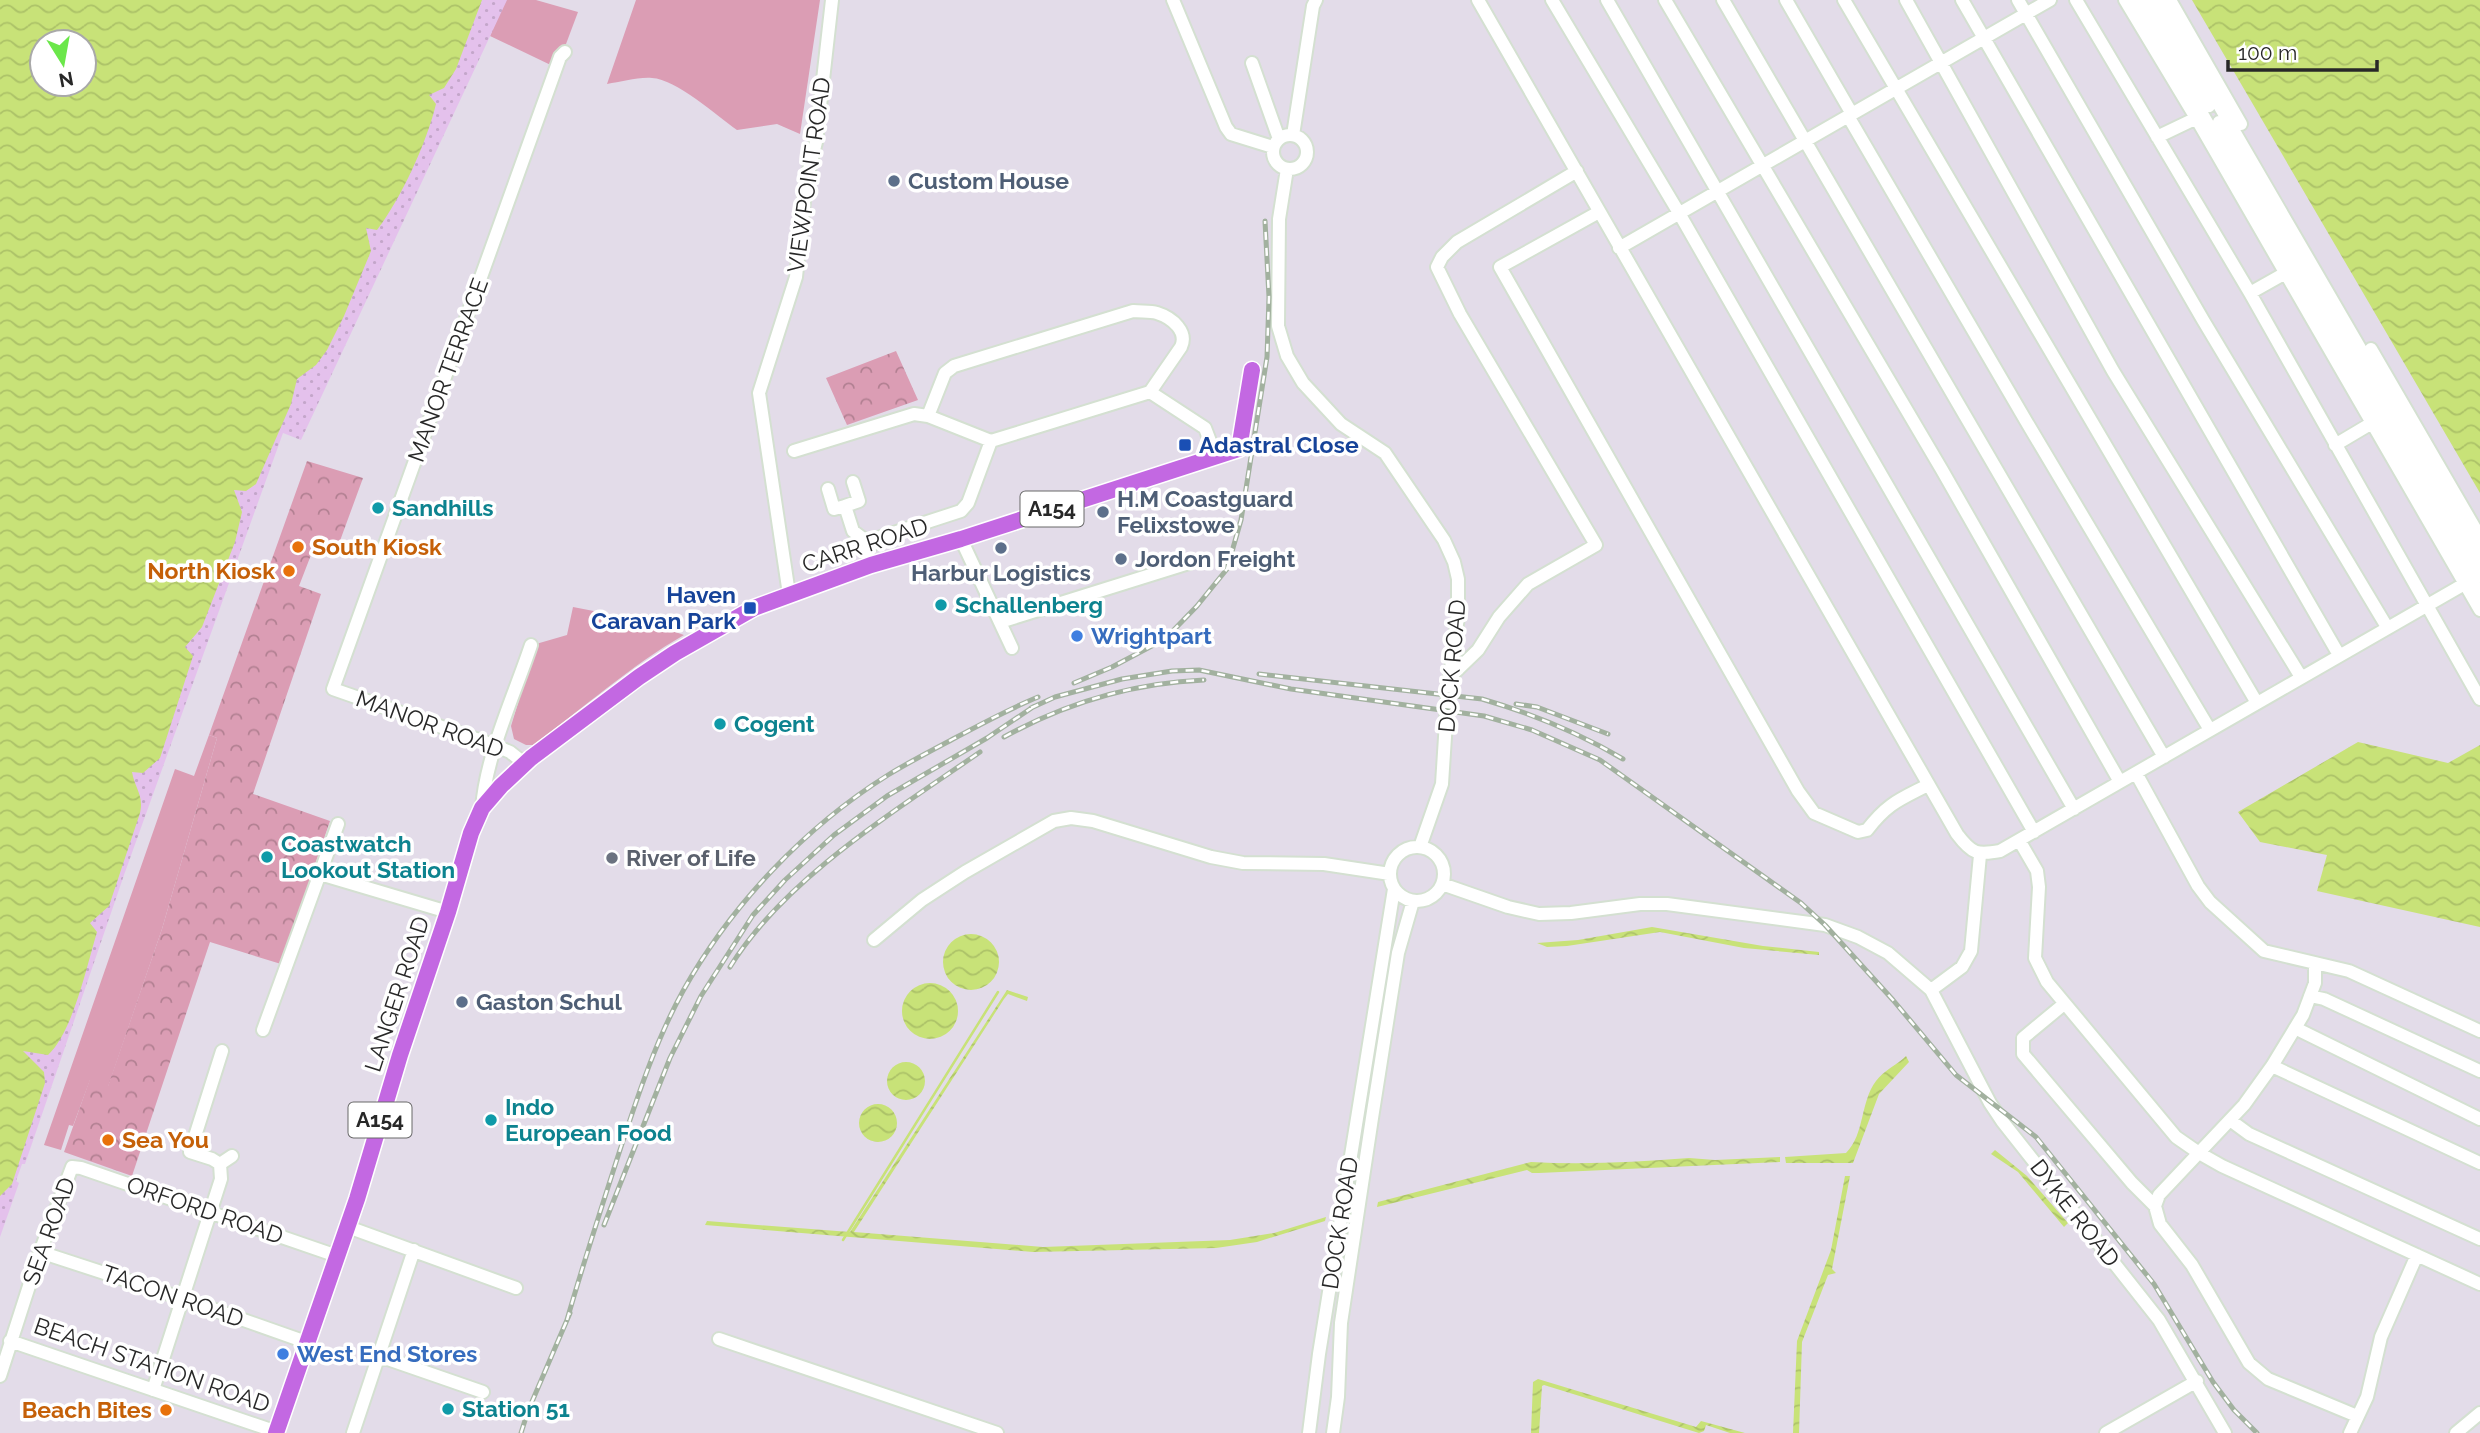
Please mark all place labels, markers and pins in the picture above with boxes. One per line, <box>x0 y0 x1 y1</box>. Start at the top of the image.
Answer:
place label: Custom House <box>908 167 1069 194</box>
marker: Custom House <box>886 173 902 189</box>
place label: Adastral Close <box>1199 431 1359 458</box>
marker: Adastral Close <box>1177 437 1193 453</box>
place label: H.M Coastguard Felixstowe <box>1117 485 1293 538</box>
place label: Sandhills <box>392 494 494 521</box>
marker: Sandhills <box>370 500 386 516</box>
marker: H.M Coastguard Felixstowe <box>1095 504 1111 520</box>
place label: South Kiosk <box>312 533 442 560</box>
marker: South Kiosk <box>290 539 306 555</box>
marker: Harbur Logistics <box>993 540 1009 556</box>
place label: Jordon Freight <box>1135 545 1295 572</box>
marker: Jordon Freight <box>1113 551 1129 567</box>
place label: North Kiosk <box>147 557 275 584</box>
place label: Harbur Logistics <box>911 559 1091 586</box>
marker: North Kiosk <box>281 563 297 579</box>
place label: Haven Caravan Park <box>591 581 736 634</box>
place label: Schallenberg <box>955 591 1103 618</box>
marker: Schallenberg <box>933 597 949 613</box>
marker: Haven Caravan Park <box>742 600 758 616</box>
place label: Wrightpart <box>1091 622 1212 649</box>
marker: Wrightpart <box>1069 628 1085 644</box>
place label: Cogent <box>734 710 815 737</box>
marker: Cogent <box>712 716 728 732</box>
place label: Coastwatch Lookout Station <box>281 830 455 883</box>
place label: River of Life <box>626 844 756 871</box>
marker: Coastwatch Lookout Station <box>259 849 275 865</box>
marker: River of Life <box>604 850 620 866</box>
place label: Gaston Schul <box>476 988 622 1015</box>
marker: Gaston Schul <box>454 994 470 1010</box>
place label: Indo European Food <box>505 1093 672 1146</box>
marker: Indo European Food <box>483 1112 499 1128</box>
place label: Sea You <box>122 1126 209 1153</box>
marker: Sea You <box>100 1132 116 1148</box>
place label: West End Stores <box>297 1340 477 1367</box>
marker: West End Stores <box>275 1346 291 1362</box>
place label: Station 51 <box>462 1395 570 1422</box>
place label: Beach Bites <box>22 1396 152 1423</box>
marker: Station 51 <box>440 1401 456 1417</box>
marker: Beach Bites <box>158 1402 174 1418</box>

